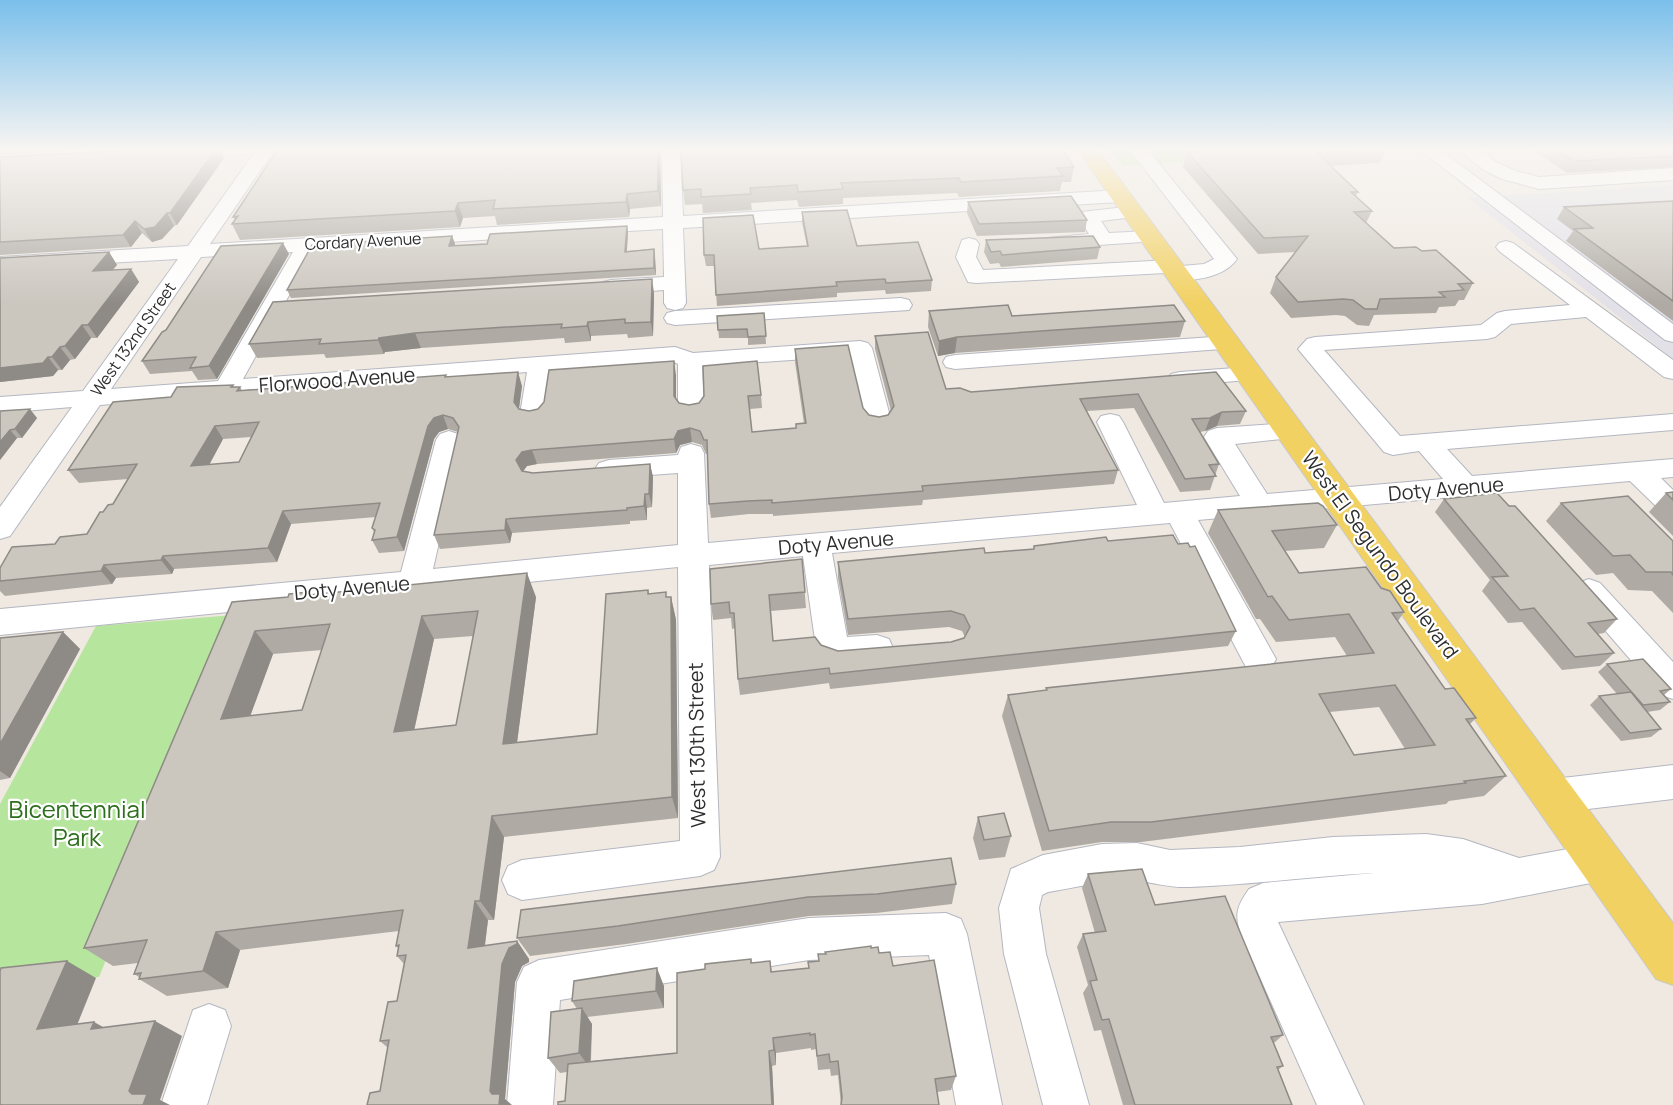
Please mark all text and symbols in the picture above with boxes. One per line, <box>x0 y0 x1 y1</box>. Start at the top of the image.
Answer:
street label: Cordary Avenue <box>304 227 422 255</box>
street label: West 132nd Street <box>85 278 181 400</box>
street label: Florwood Avenue <box>258 361 416 398</box>
street label: West El Segundo Boulevard <box>1296 445 1465 664</box>
street label: Doty Avenue <box>1387 470 1505 507</box>
street label: Doty Avenue <box>777 524 895 561</box>
street label: Doty Avenue <box>293 569 411 606</box>
street label: West 130th Street <box>682 662 711 828</box>
park label: Bicentennial Park <box>8 792 146 853</box>

